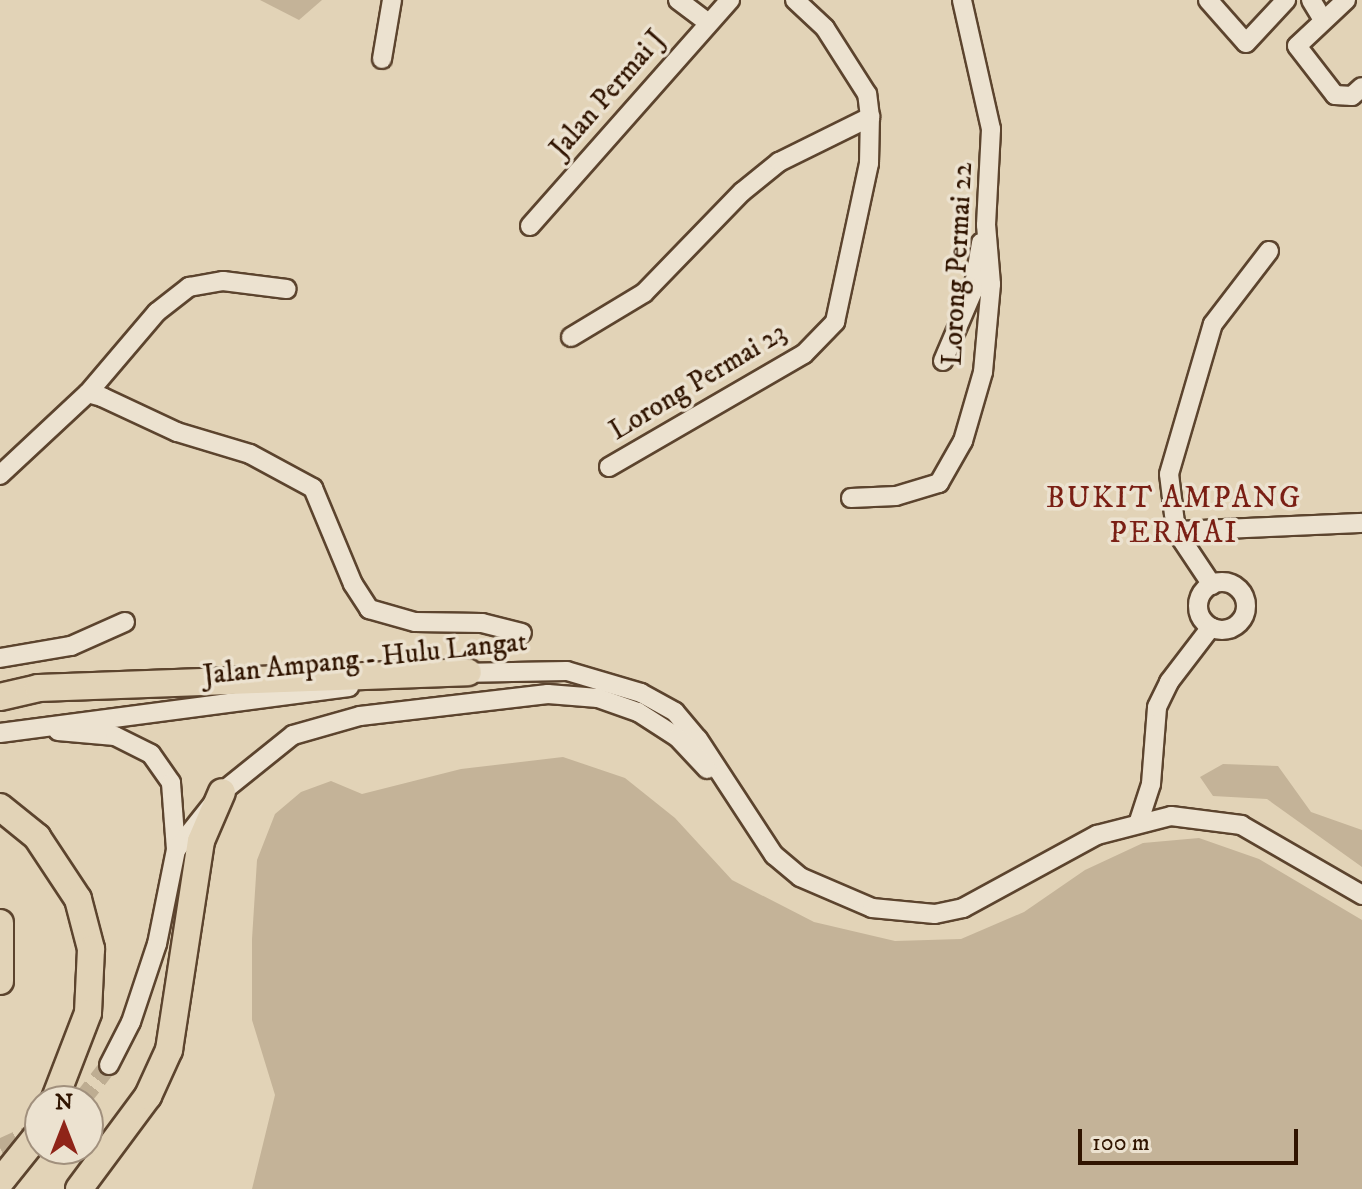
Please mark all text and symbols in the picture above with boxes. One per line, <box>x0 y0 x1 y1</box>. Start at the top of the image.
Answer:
street label: Jalan Permai J <box>543 23 673 165</box>
street label: Lorong Permai 22 <box>936 161 980 367</box>
street label: Lorong Permai 23 <box>604 316 792 448</box>
district label: BUKIT AMPANG PERMAI <box>1046 481 1302 552</box>
street label: Jalan Ampang - Hulu Langat <box>201 625 529 693</box>
north arrow <box>24 1085 104 1165</box>
text: N <box>55 1089 73 1116</box>
scale bar <box>1082 1113 1302 1163</box>
text: 100 m <box>1092 1128 1150 1158</box>

